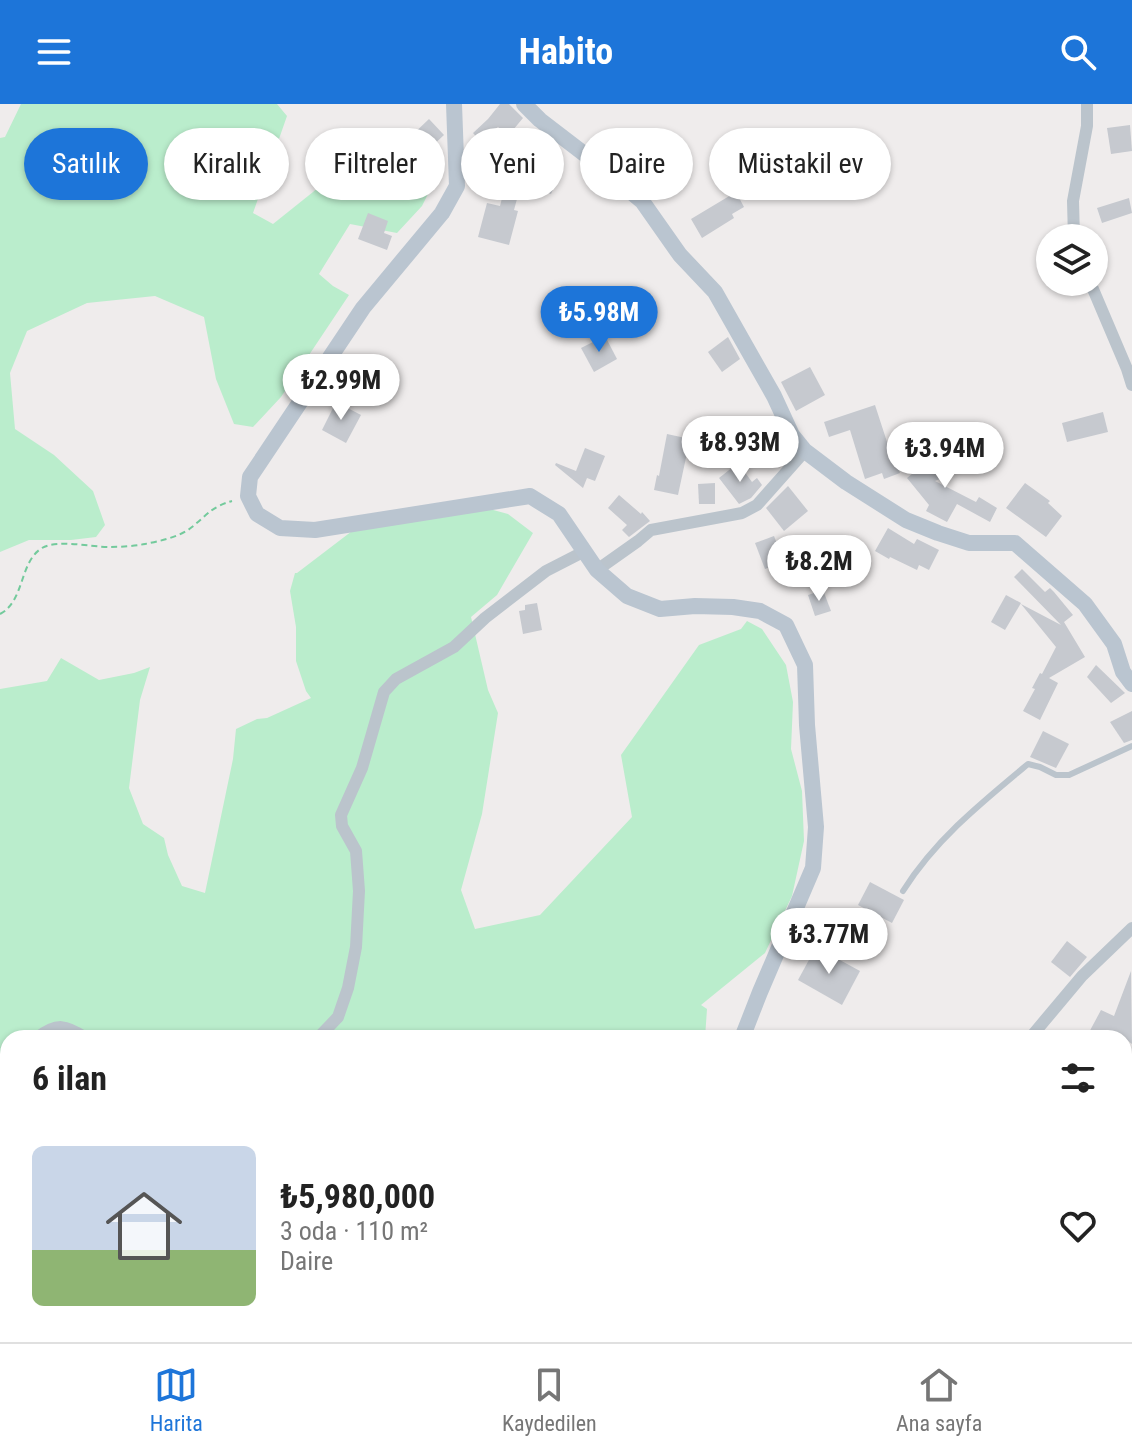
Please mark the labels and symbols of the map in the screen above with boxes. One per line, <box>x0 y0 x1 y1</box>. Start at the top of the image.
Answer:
pin: ₺5.98M <box>534 286 664 354</box>
pin: ₺2.99M <box>276 354 406 422</box>
pin: ₺8.93M <box>675 416 805 484</box>
pin: ₺3.94M <box>880 422 1010 490</box>
pin: ₺8.2M <box>763 535 875 603</box>
pin: ₺3.77M <box>764 908 894 976</box>

